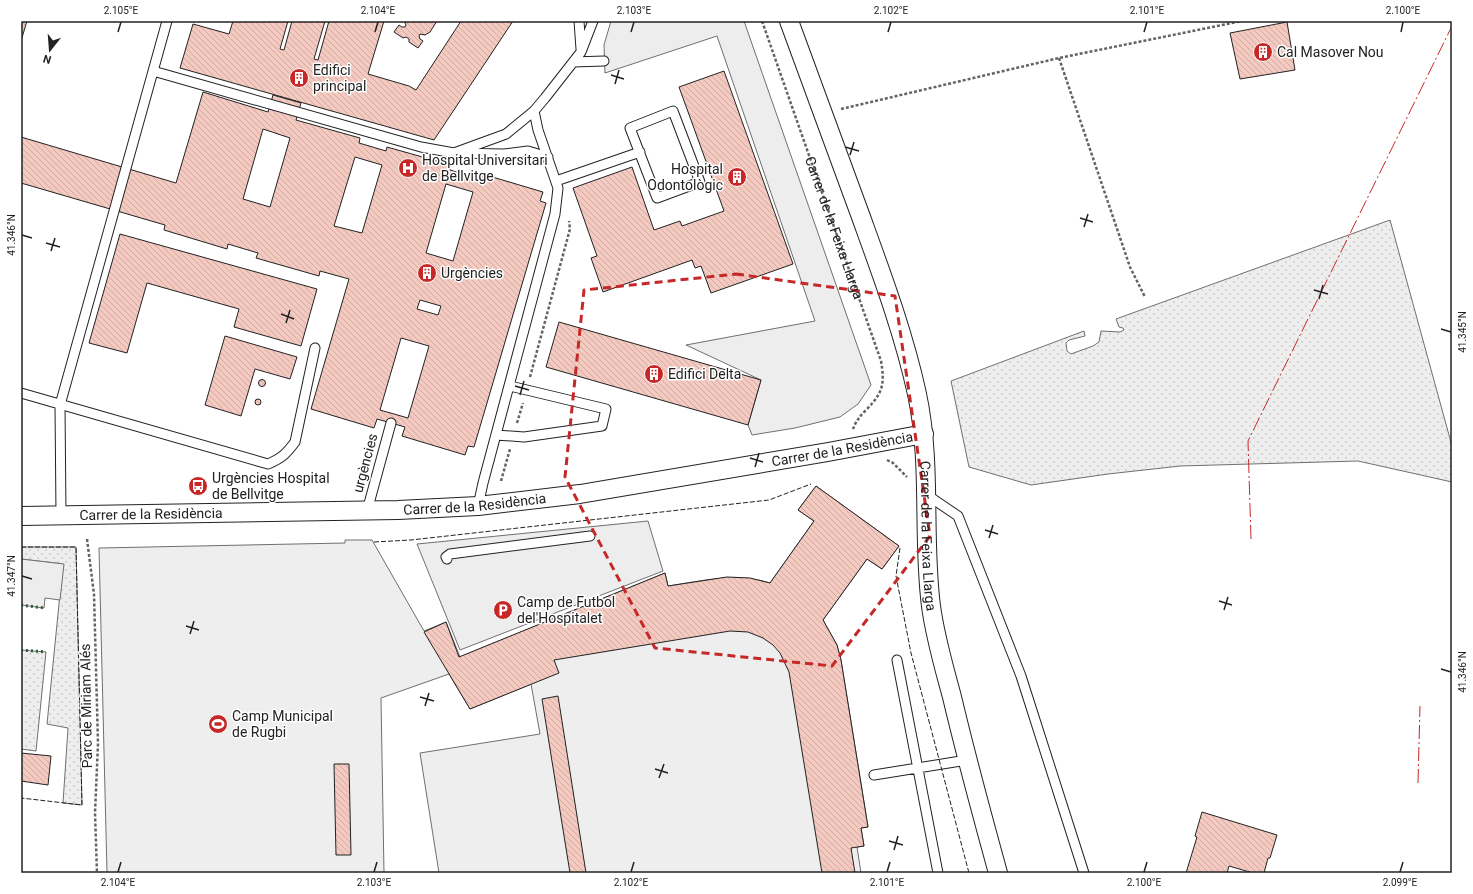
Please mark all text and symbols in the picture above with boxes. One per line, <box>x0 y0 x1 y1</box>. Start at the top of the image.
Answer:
text: 2.105°E <box>104 5 139 16</box>
text: 2.104°E <box>361 5 396 16</box>
text: 2.103°E <box>617 5 652 16</box>
text: 2.102°E <box>874 5 909 16</box>
text: 2.101°E <box>1130 5 1165 16</box>
text: 2.100°E <box>1386 5 1421 16</box>
north arrow <box>30 30 70 70</box>
building icon: Cal Masover Nou <box>1252 41 1274 63</box>
place label: Cal Masover Nou <box>1277 44 1384 60</box>
text: N <box>41 52 53 66</box>
place label: Edifici principal <box>313 62 366 94</box>
building icon: Edifici principal <box>288 67 310 89</box>
place label: Hospital Universitari de Bellvitge <box>422 152 548 184</box>
street label: Carrer de la Feixa Llarga <box>802 154 867 301</box>
hospital icon: Hospital Universitari de Bellvitge <box>397 157 419 179</box>
place label: Hospital Odontològic <box>647 161 723 193</box>
building icon: Hospital Odontològic <box>726 166 748 188</box>
text: 41.346°N <box>6 214 17 256</box>
building icon: Urgències <box>416 262 438 284</box>
place label: Urgències <box>441 265 503 281</box>
text: 41.345°N <box>1457 311 1468 353</box>
building icon: Edifici Delta <box>643 363 665 385</box>
place label: Edifici Delta <box>668 366 741 382</box>
street label: Carrer de la Residència <box>770 428 914 469</box>
street label: urgències <box>349 432 381 494</box>
street label: Carrer de la Feixa Llarga <box>917 460 940 612</box>
place label: Urgències Hospital de Bellvitge <box>212 470 330 502</box>
bus stop icon: Urgències Hospital de Bellvitge <box>187 475 209 497</box>
street label: Carrer de la Residència <box>403 490 547 518</box>
street label: Carrer de la Residència <box>79 505 223 523</box>
text: 41.347°N <box>6 555 17 597</box>
place label: Camp de Futbol del'Hospitalet <box>517 594 615 626</box>
parking icon: Camp de Futbol del'Hospitalet <box>492 599 514 621</box>
street label: Parc de Miriam Alés <box>77 643 95 769</box>
text: 41.346°N <box>1457 651 1468 693</box>
place label: Camp Municipal de Rugbi <box>232 708 333 740</box>
sports icon: Camp Municipal de Rugbi <box>207 713 229 735</box>
text: 2.104°E <box>101 877 136 888</box>
text: 2.103°E <box>357 877 392 888</box>
text: 2.102°E <box>614 877 649 888</box>
text: 2.101°E <box>870 877 905 888</box>
text: 2.100°E <box>1127 877 1162 888</box>
text: 2.099°E <box>1383 877 1418 888</box>

